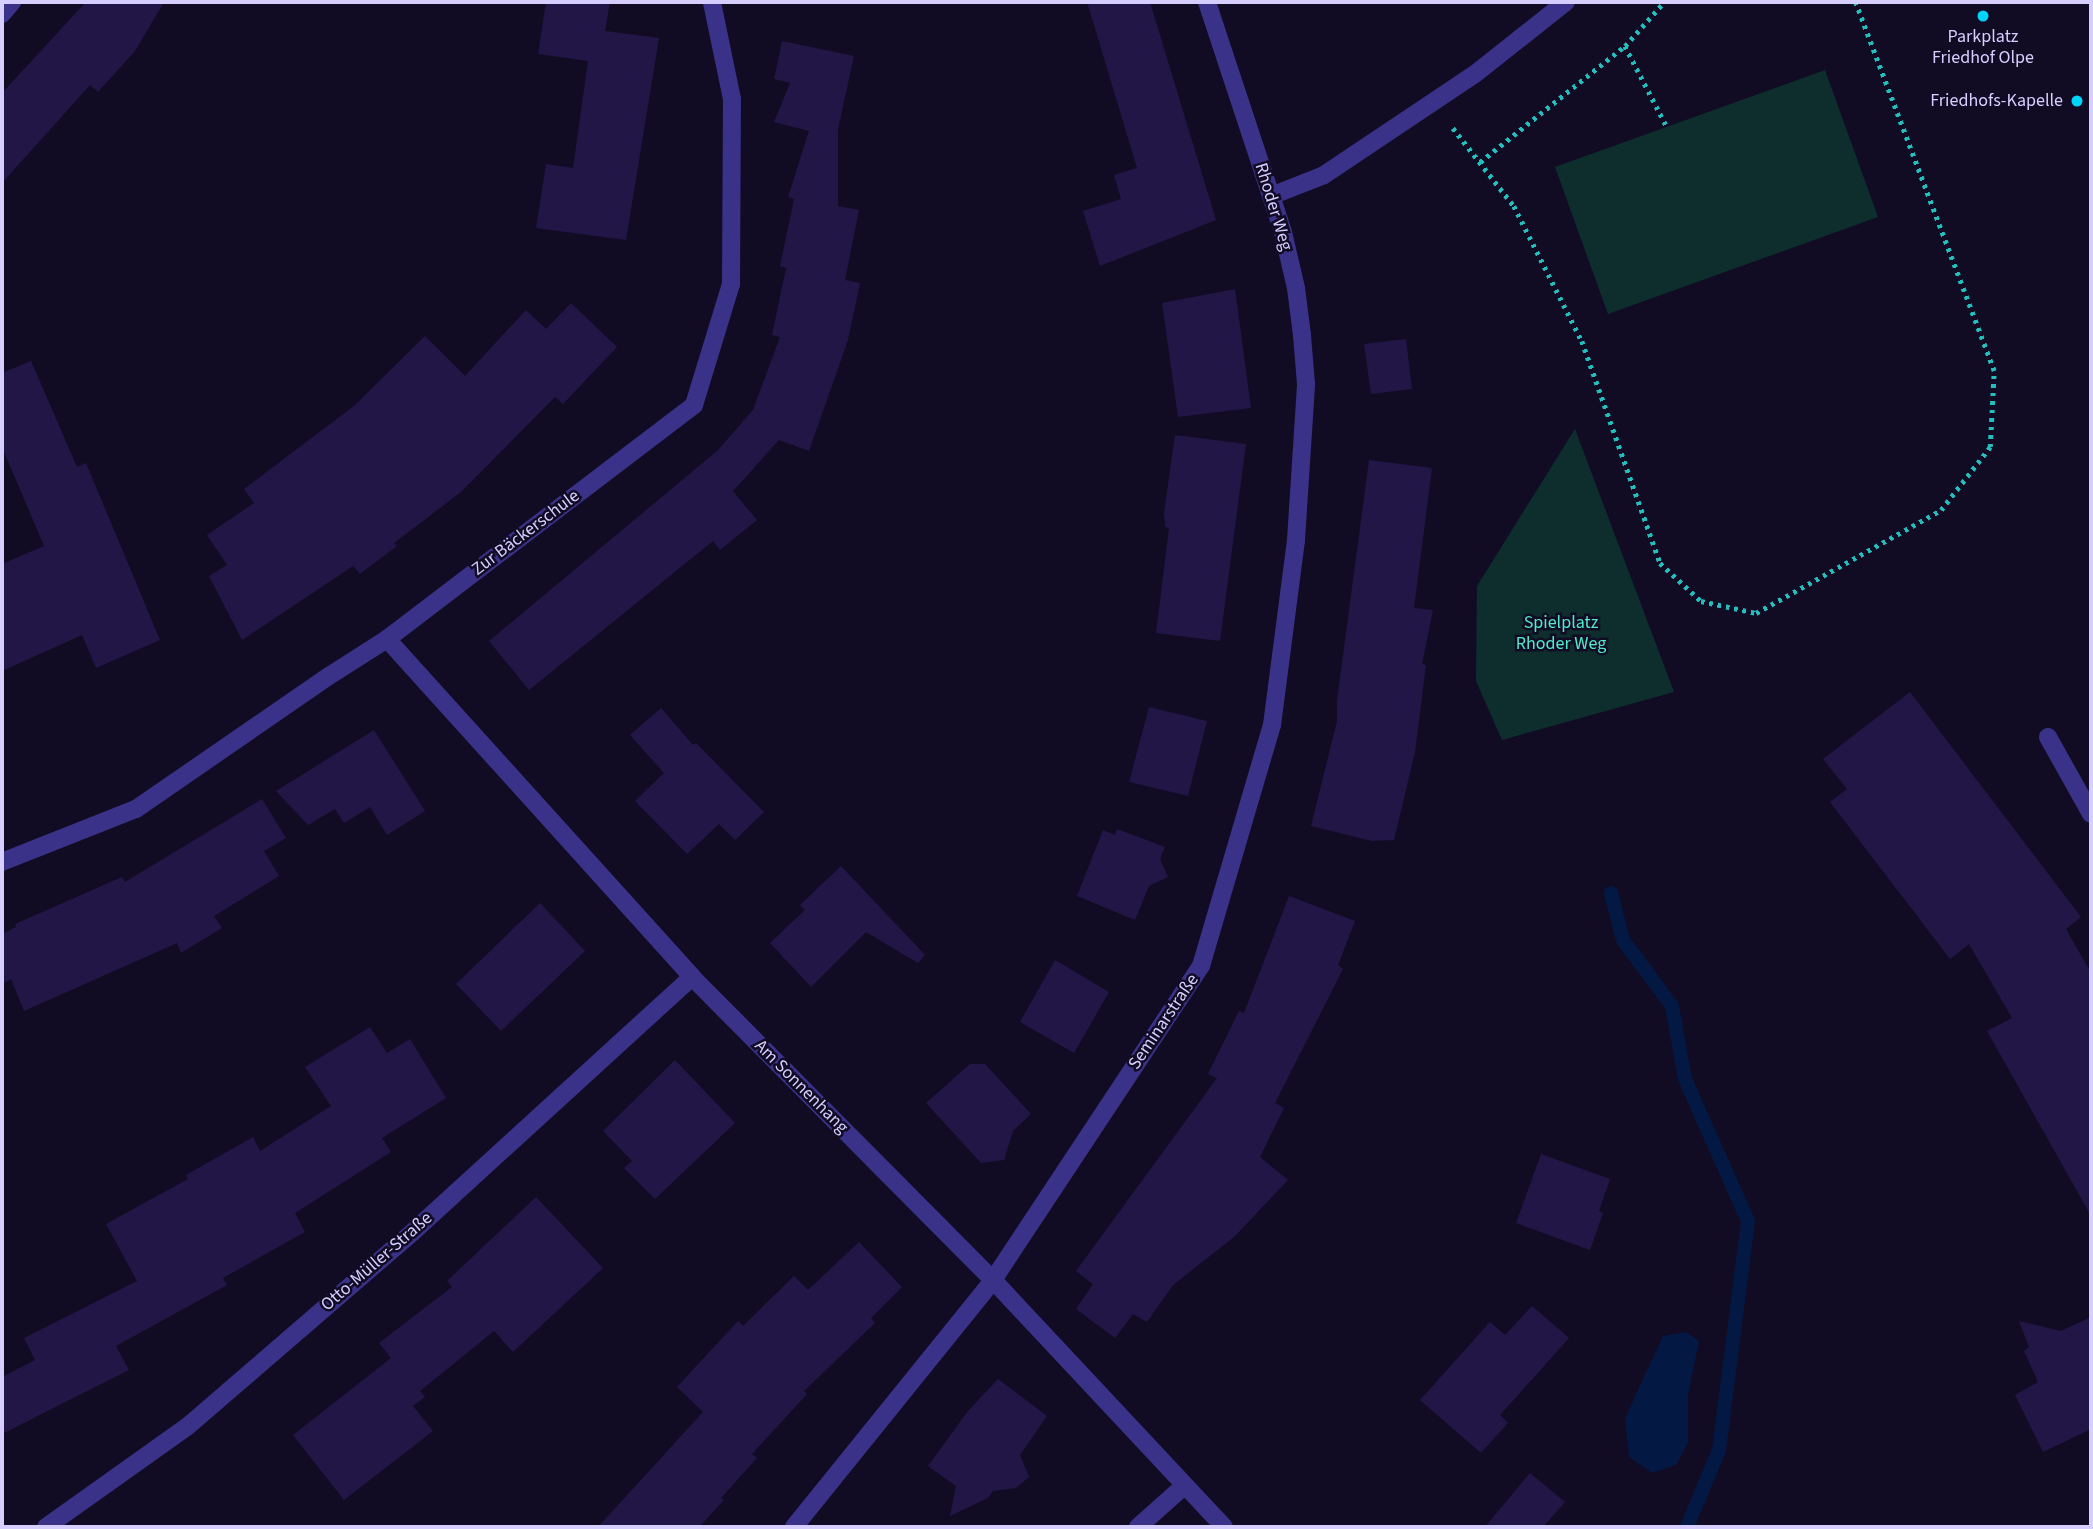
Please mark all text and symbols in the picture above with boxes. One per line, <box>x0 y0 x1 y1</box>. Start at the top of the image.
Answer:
marker: Parkplatz Friedhof Olpe <box>1975 8 1991 24</box>
place label: Parkplatz Friedhof Olpe <box>1932 27 2034 70</box>
place label: Friedhofs-Kapelle <box>1930 90 2063 112</box>
marker: Friedhofs-Kapelle <box>2069 93 2085 109</box>
street label: Rhoder Weg <box>1249 161 1297 253</box>
street label: Zur Bäckerschule <box>468 485 584 581</box>
park label: Spielplatz Rhoder Weg <box>1516 613 1606 656</box>
street label: Seminarstraße <box>1124 970 1204 1074</box>
street label: Am Sonnenhang <box>750 1036 852 1138</box>
street label: Otto-Müller-Straße <box>317 1208 437 1316</box>

